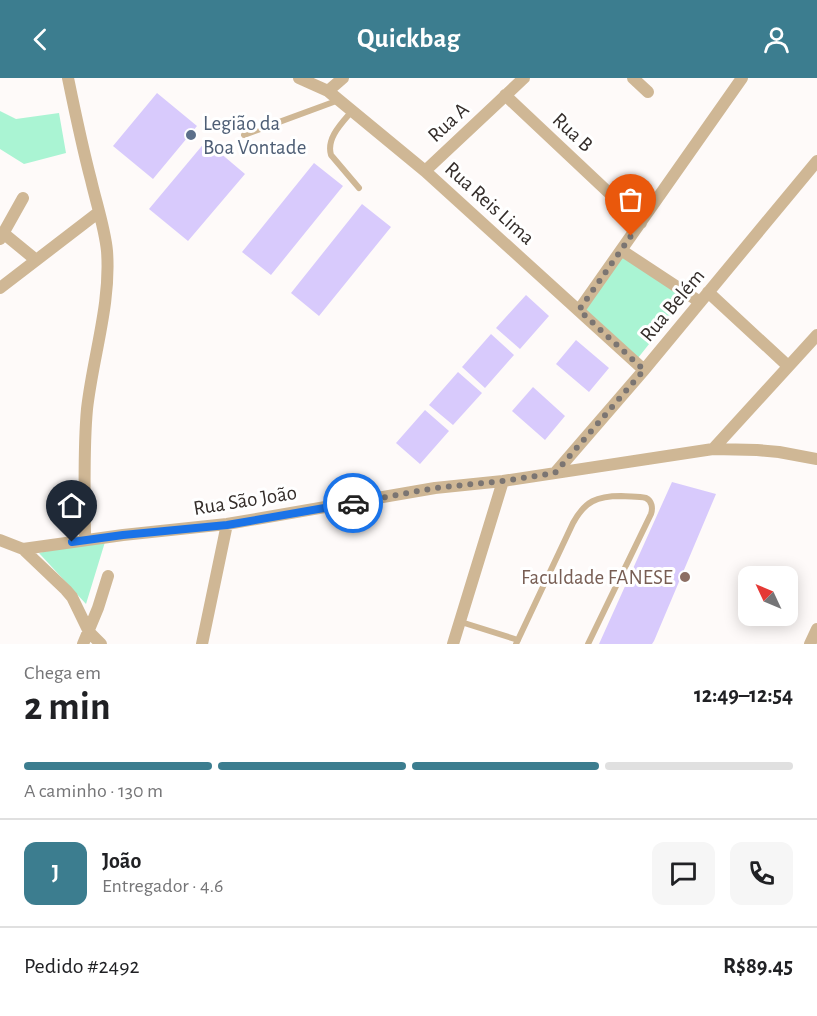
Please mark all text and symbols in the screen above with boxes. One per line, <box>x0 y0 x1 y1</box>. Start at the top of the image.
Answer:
icon: back <box>24 23 57 56</box>
icon: person <box>760 23 793 56</box>
text: Quickbag <box>357 25 460 52</box>
street label: Rua A <box>424 99 473 146</box>
street label: Rua B <box>549 109 597 156</box>
place label: Legião da Boa Vontade <box>203 113 306 158</box>
marker: Legião da Boa Vontade <box>184 128 198 142</box>
street label: Rua Reis Lima <box>441 158 539 249</box>
pin <box>605 174 656 236</box>
icon: bag <box>614 183 647 216</box>
street label: Rua Belém <box>636 265 709 346</box>
courier <box>323 473 383 533</box>
pin <box>46 480 97 542</box>
street label: Rua São João <box>192 482 298 519</box>
icon: car <box>337 487 370 520</box>
icon: home <box>55 489 88 522</box>
north arrow <box>738 566 798 626</box>
map controls <box>738 566 798 626</box>
place label: Faculdade FANESE <box>521 567 673 588</box>
marker: Faculdade FANESE <box>678 570 692 584</box>
text: Chega em <box>24 663 101 683</box>
text: 12:49–12:54 <box>694 684 793 706</box>
text: 2 min <box>24 688 111 727</box>
text: A caminho · 130 m <box>24 781 163 801</box>
button: chat <box>652 842 715 905</box>
button: phone <box>730 842 793 905</box>
text: João <box>102 850 141 872</box>
text: J <box>52 862 59 884</box>
text: Entregador · 4.6 <box>102 876 224 896</box>
text: Pedido #2492 <box>24 955 140 977</box>
text: R$89.45 <box>723 955 793 977</box>

